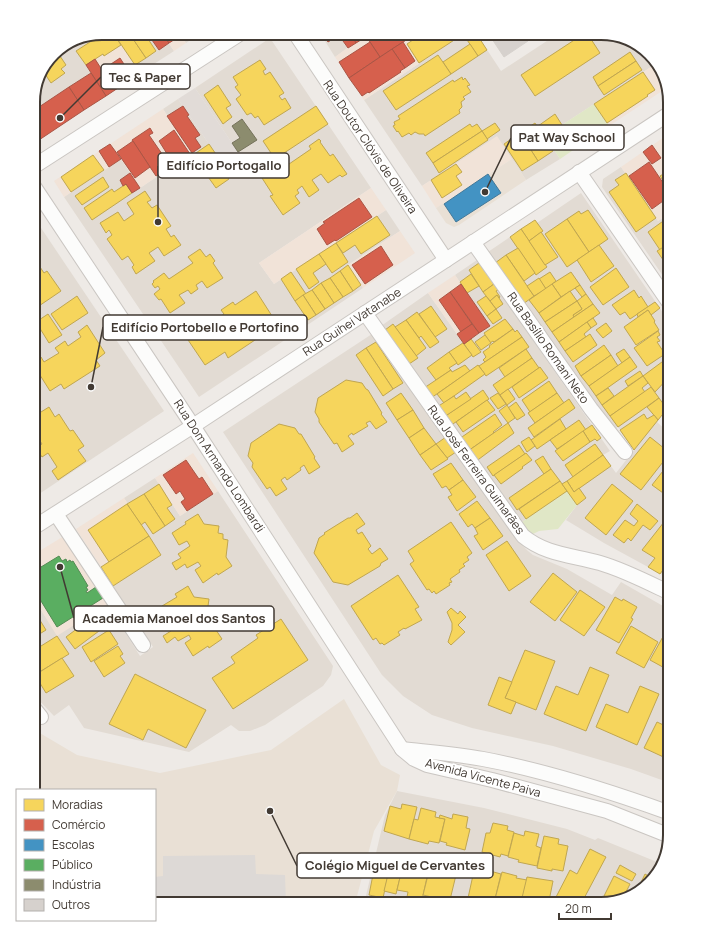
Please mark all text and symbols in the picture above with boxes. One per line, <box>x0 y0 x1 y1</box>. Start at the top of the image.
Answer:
callout: Tec & Paper <box>101 64 190 89</box>
text: Tec & Paper <box>109 68 181 86</box>
street label: Rua Doutor Clóvis de Oliveira <box>319 77 422 217</box>
callout: Pat Way School <box>511 125 624 150</box>
text: Pat Way School <box>519 128 615 146</box>
callout: Edifício Portogallo <box>158 153 289 178</box>
text: Edifício Portogallo <box>166 156 282 174</box>
street label: Rua Guihei Vatanabe <box>299 283 404 360</box>
street label: Rua Basílio Romani Neto <box>503 288 593 407</box>
callout: Edifício Portobello e Portofino <box>103 315 307 340</box>
text: Edifício Portobello e Portofino <box>111 318 299 336</box>
street label: Rua Dom Armando Lombardi <box>170 396 269 535</box>
street label: Rua José Ferreira Guimarães <box>424 402 529 538</box>
callout: Academia Manoel dos Santos <box>74 606 274 631</box>
text: Academia Manoel dos Santos <box>82 609 266 627</box>
street label: Avenida Vicente Paiva <box>423 754 543 801</box>
legend <box>16 789 156 921</box>
text: Moradias <box>52 796 103 813</box>
text: Comércio <box>52 816 105 833</box>
text: Escolas <box>52 836 94 853</box>
callout: Colégio Miguel de Cervantes <box>297 853 493 878</box>
text: Público <box>52 856 93 873</box>
text: Colégio Miguel de Cervantes <box>305 856 485 874</box>
text: Indústria <box>52 876 101 893</box>
scale bar <box>559 895 611 921</box>
text: Outros <box>52 896 90 913</box>
text: 20 m <box>565 900 592 917</box>

